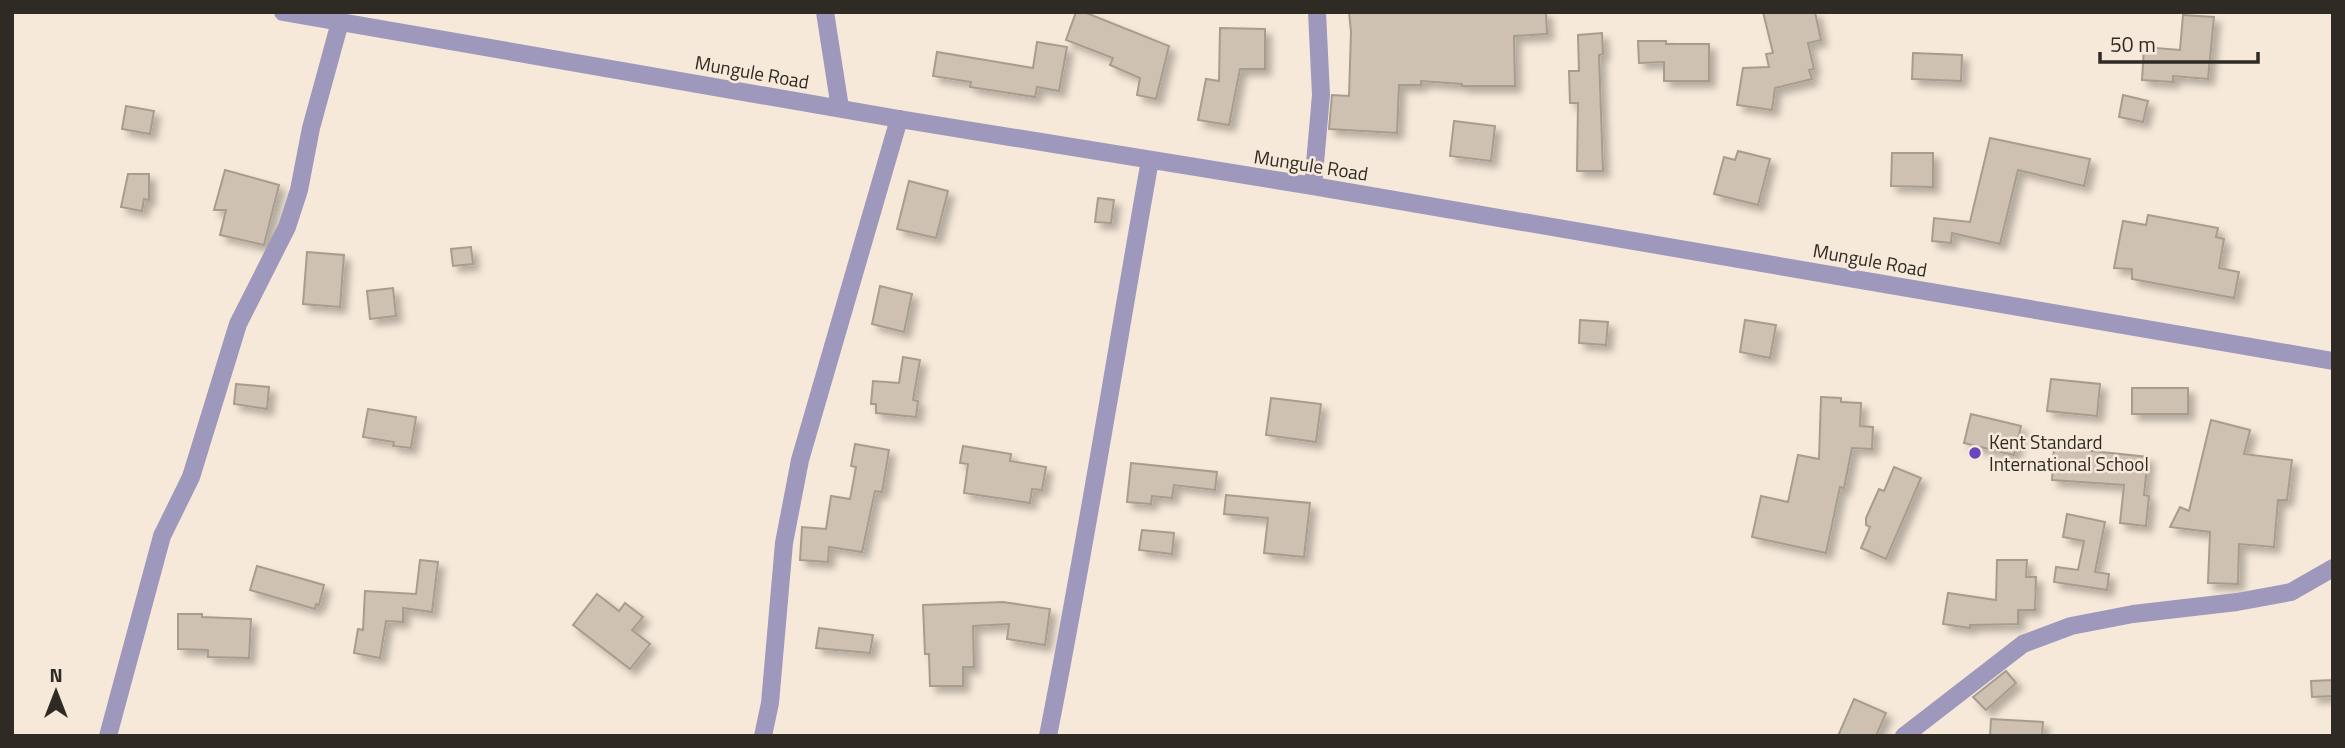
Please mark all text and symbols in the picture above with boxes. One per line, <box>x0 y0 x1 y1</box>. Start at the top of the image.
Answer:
scale bar <box>2100 21 2258 65</box>
text: 50 m <box>2110 28 2156 60</box>
street label: Mungule Road <box>693 47 811 96</box>
street label: Mungule Road <box>1252 141 1370 188</box>
street label: Mungule Road <box>1811 235 1929 284</box>
place label: Kent Standard International School <box>1989 427 2149 478</box>
marker: Kent Standard International School <box>1967 445 1983 461</box>
north arrow <box>21 657 91 727</box>
text: N <box>49 660 63 689</box>

